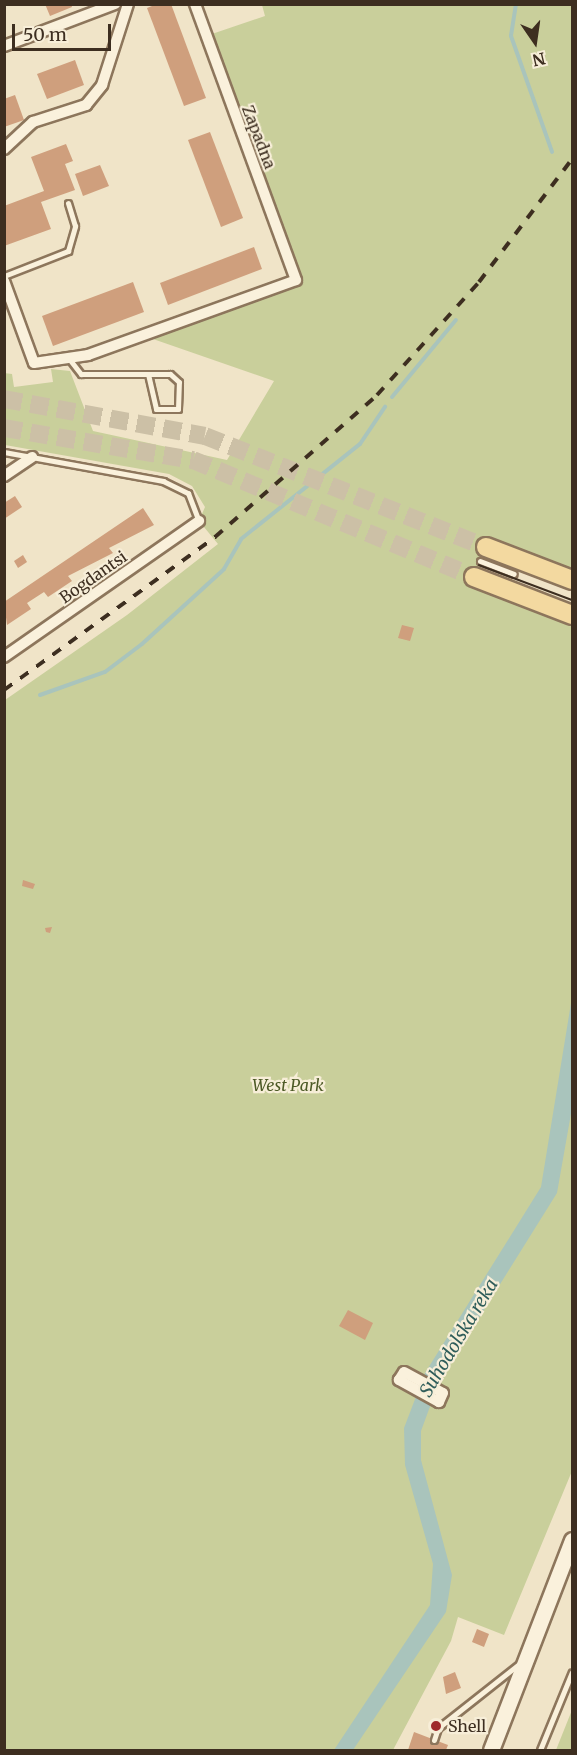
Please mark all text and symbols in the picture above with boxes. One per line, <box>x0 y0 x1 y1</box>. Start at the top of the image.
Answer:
scale bar <box>15 12 114 50</box>
north arrow <box>505 12 565 72</box>
text: 50 m <box>23 23 67 46</box>
text: N <box>531 48 547 71</box>
street label: Zapadna <box>238 102 280 172</box>
street label: Bogdantsi <box>56 547 130 607</box>
park label: West Park <box>252 1075 324 1095</box>
water label: Suhodolska reka <box>415 1275 503 1401</box>
place label: Shell <box>448 1716 486 1736</box>
marker: Shell <box>429 1719 443 1733</box>

